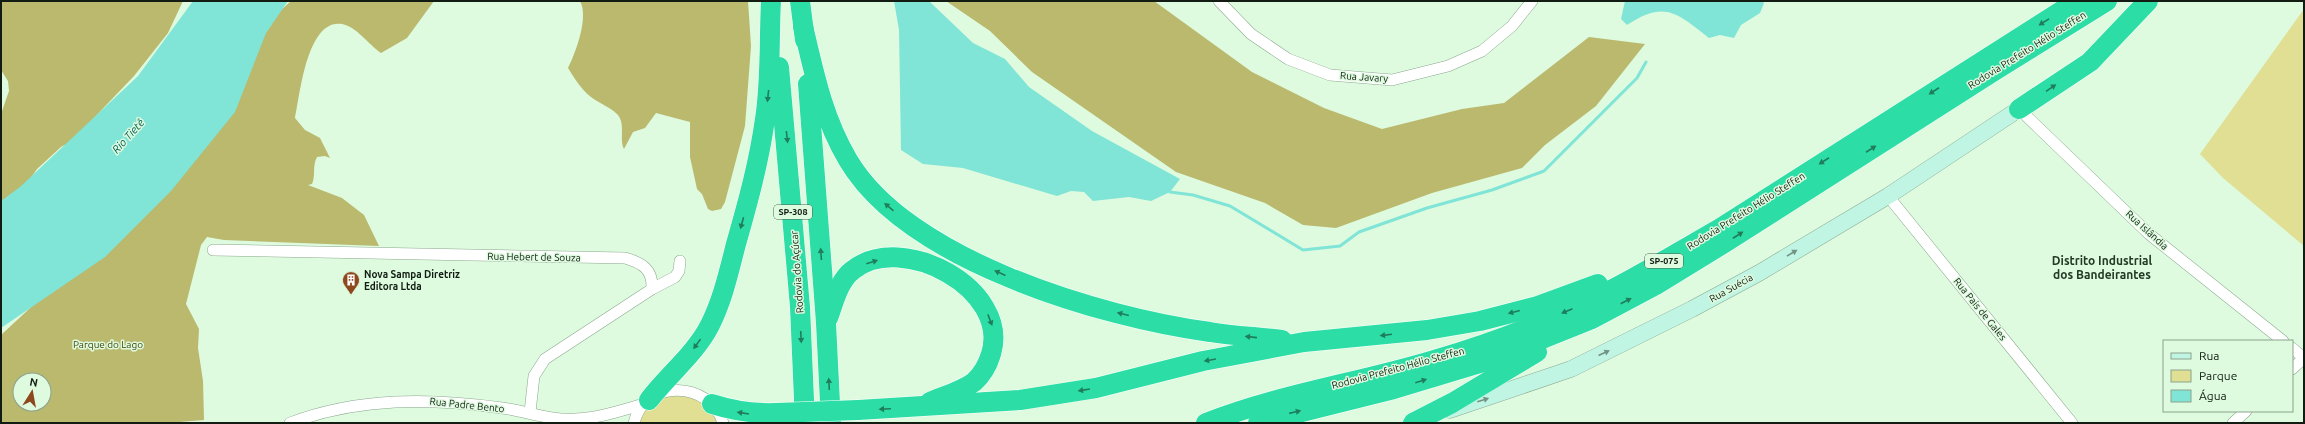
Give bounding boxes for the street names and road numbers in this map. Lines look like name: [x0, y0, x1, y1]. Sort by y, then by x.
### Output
street label: Rodovia Prefeito Hélio Steffen: [1966, 9, 2088, 91]
street label: Rua Javary: [1340, 70, 1389, 84]
street label: Rodovia Prefeito Hélio Steffen: [1685, 170, 1807, 252]
road number: SP-308: [774, 205, 812, 219]
street label: Rua Islândia: [2124, 208, 2170, 252]
street label: Rodovia do Açúcar: [789, 230, 805, 314]
street label: Rua Hebert de Souza: [487, 251, 581, 263]
road number: SP-075: [1645, 254, 1683, 268]
street label: Rua Suécia: [1707, 272, 1755, 304]
street label: Rua Pais de Gales: [1951, 275, 2009, 343]
street label: Rodovia Prefeito Hélio Steffen: [1331, 345, 1465, 391]
street label: Rua Padre Bento: [429, 396, 505, 414]

